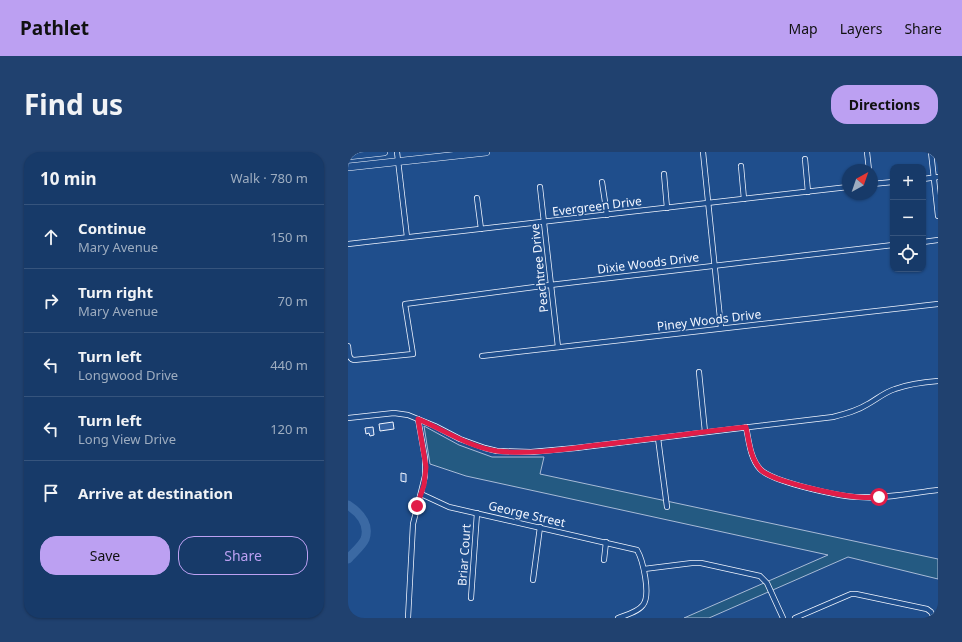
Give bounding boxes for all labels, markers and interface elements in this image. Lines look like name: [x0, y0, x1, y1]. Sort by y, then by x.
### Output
text: Pathlet: [20, 15, 89, 41]
text: Map: [789, 19, 818, 38]
text: Layers: [840, 19, 882, 38]
text: Share: [904, 19, 942, 38]
text: Find us: [24, 85, 123, 123]
button: Directions: [831, 85, 938, 124]
north arrow: [842, 164, 878, 200]
map controls: [890, 164, 926, 272]
button: +: [890, 164, 926, 200]
text: 10 min: [40, 167, 97, 190]
text: Walk · 780 m: [230, 169, 308, 187]
street label: Evergreen Drive: [551, 192, 643, 220]
button: −: [890, 200, 926, 236]
text: Continue: [78, 218, 146, 238]
street label: Peachtree Drive: [526, 222, 552, 313]
icon: ahead: [40, 226, 62, 248]
text: 150 m: [270, 228, 308, 246]
button: locate: [890, 236, 926, 272]
text: Mary Avenue: [78, 238, 158, 256]
street label: Dixie Woods Drive: [596, 248, 700, 278]
text: Turn right: [78, 282, 153, 302]
icon: right: [40, 290, 62, 312]
text: 70 m: [278, 292, 308, 310]
text: Mary Avenue: [78, 302, 158, 320]
street label: Piney Woods Drive: [656, 305, 762, 335]
text: Turn left: [78, 346, 142, 366]
icon: left: [40, 354, 62, 376]
text: 440 m: [270, 356, 308, 374]
text: Longwood Drive: [78, 366, 178, 384]
text: Turn left: [78, 410, 142, 430]
icon: left: [40, 418, 62, 440]
text: 120 m: [270, 420, 308, 438]
text: Long View Drive: [78, 430, 176, 448]
icon: arrive: [40, 482, 62, 504]
text: Arrive at destination: [78, 483, 233, 503]
route start: [870, 488, 888, 506]
route end: [408, 497, 426, 515]
street label: George Street: [487, 497, 568, 531]
street label: Briar Court: [453, 523, 475, 587]
button: Save: [40, 536, 170, 575]
button: Share: [178, 536, 308, 575]

